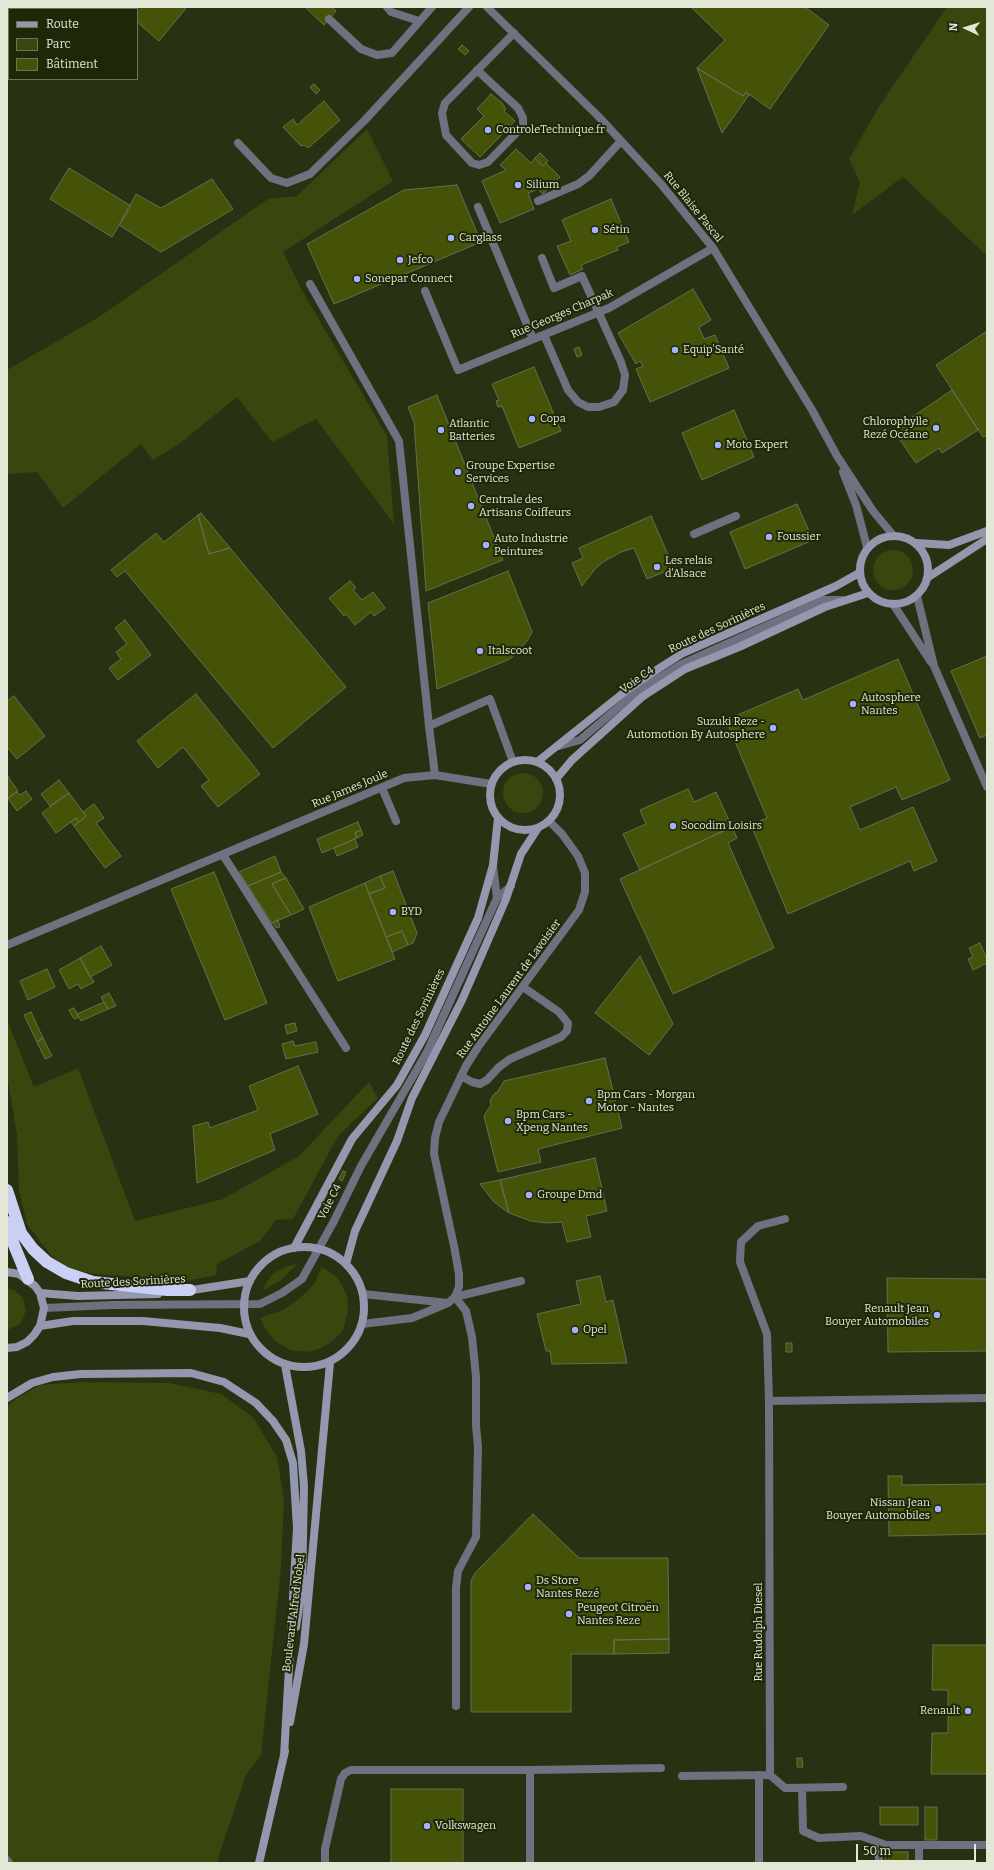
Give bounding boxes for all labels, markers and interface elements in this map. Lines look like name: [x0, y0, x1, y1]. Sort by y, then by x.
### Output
legend: [8, 8, 138, 80]
north arrow: [946, 8, 986, 48]
text: Route: [46, 17, 79, 31]
text: N: [947, 22, 960, 32]
text: Parc: [46, 37, 71, 51]
text: Bâtiment: [46, 57, 98, 71]
place label: ControleTechnique.fr: [496, 123, 605, 137]
marker: ControleTechnique.fr: [483, 125, 493, 135]
street label: Rue Blaise Pascal: [660, 169, 726, 245]
place label: Silium: [526, 178, 559, 192]
marker: Silium: [513, 180, 523, 190]
place label: Sétin: [603, 223, 630, 237]
marker: Sétin: [590, 225, 600, 235]
place label: Carglass: [459, 231, 502, 245]
marker: Carglass: [446, 233, 456, 243]
place label: Jefco: [408, 253, 433, 267]
marker: Jefco: [395, 255, 405, 265]
place label: Sonepar Connect: [365, 272, 453, 286]
marker: Sonepar Connect: [352, 274, 362, 284]
street label: Rue Georges Charpak: [509, 286, 615, 342]
place label: Equip'Santé: [683, 343, 744, 357]
marker: Equip'Santé: [670, 345, 680, 355]
place label: Copa: [540, 412, 566, 426]
marker: Copa: [527, 414, 537, 424]
place label: Chlorophylle Rezé Océane: [863, 415, 928, 441]
place label: Atlantic Batteries: [449, 417, 495, 443]
marker: Chlorophylle Rezé Océane: [931, 423, 941, 433]
marker: Atlantic Batteries: [436, 425, 446, 435]
place label: Moto Expert: [726, 438, 788, 452]
marker: Moto Expert: [713, 440, 723, 450]
place label: Groupe Expertise Services: [466, 459, 555, 485]
marker: Groupe Expertise Services: [453, 467, 463, 477]
place label: Centrale des Artisans Coiffeurs: [479, 493, 571, 519]
marker: Centrale des Artisans Coiffeurs: [466, 501, 476, 511]
place label: Foussier: [777, 530, 820, 544]
place label: Auto Industrie Peintures: [494, 532, 568, 558]
marker: Foussier: [764, 532, 774, 542]
marker: Auto Industrie Peintures: [481, 540, 491, 550]
place label: Les relais d'Alsace: [665, 554, 713, 580]
marker: Les relais d'Alsace: [652, 562, 662, 572]
street label: Route des Sorinières: [667, 600, 767, 656]
place label: Italscoot: [488, 644, 532, 658]
marker: Italscoot: [475, 646, 485, 656]
street label: Voie C4: [618, 664, 656, 696]
place label: Autosphere Nantes: [861, 691, 921, 717]
marker: Autosphere Nantes: [848, 699, 858, 709]
place label: Suzuki Reze - Automotion By Autosphere: [626, 715, 765, 741]
marker: Suzuki Reze - Automotion By Autosphere: [768, 723, 778, 733]
street label: Rue James Joule: [310, 767, 390, 811]
place label: Socodim Loisirs: [681, 819, 762, 833]
marker: Socodim Loisirs: [668, 821, 678, 831]
place label: BYD: [401, 905, 422, 919]
marker: BYD: [388, 907, 398, 917]
street label: Rue Antoine Laurent de Lavoisier: [454, 917, 564, 1061]
street label: Route des Sorinières: [390, 967, 448, 1067]
place label: Bpm Cars - Morgan Motor - Nantes: [597, 1088, 695, 1114]
marker: Bpm Cars - Morgan Motor - Nantes: [584, 1096, 594, 1106]
place label: Bpm Cars - Xpeng Nantes: [516, 1108, 588, 1134]
marker: Bpm Cars - Xpeng Nantes: [503, 1116, 513, 1126]
street label: Voie C4: [315, 1182, 345, 1222]
place label: Groupe Dmd: [537, 1188, 602, 1202]
marker: Groupe Dmd: [524, 1190, 534, 1200]
street label: Route des Sorinières: [80, 1273, 186, 1291]
place label: Renault Jean Bouyer Automobiles: [825, 1302, 929, 1328]
marker: Renault Jean Bouyer Automobiles: [932, 1310, 942, 1320]
place label: Opel: [583, 1323, 607, 1337]
marker: Opel: [570, 1325, 580, 1335]
place label: Nissan Jean Bouyer Automobiles: [826, 1496, 930, 1522]
marker: Nissan Jean Bouyer Automobiles: [933, 1504, 943, 1514]
street label: Boulevard Alfred Nobel: [280, 1553, 308, 1673]
place label: Ds Store Nantes Rezé: [536, 1574, 599, 1600]
marker: Ds Store Nantes Rezé: [523, 1582, 533, 1592]
street label: Rue Rudolph Diesel: [752, 1582, 766, 1682]
place label: Peugeot Citroën Nantes Reze: [577, 1601, 659, 1627]
marker: Peugeot Citroën Nantes Reze: [564, 1609, 574, 1619]
place label: Renault: [920, 1704, 960, 1718]
marker: Renault: [963, 1706, 973, 1716]
place label: Volkswagen: [435, 1819, 496, 1833]
marker: Volkswagen: [422, 1821, 432, 1831]
scale bar: [858, 1836, 978, 1862]
text: 50 m: [863, 1844, 891, 1858]

